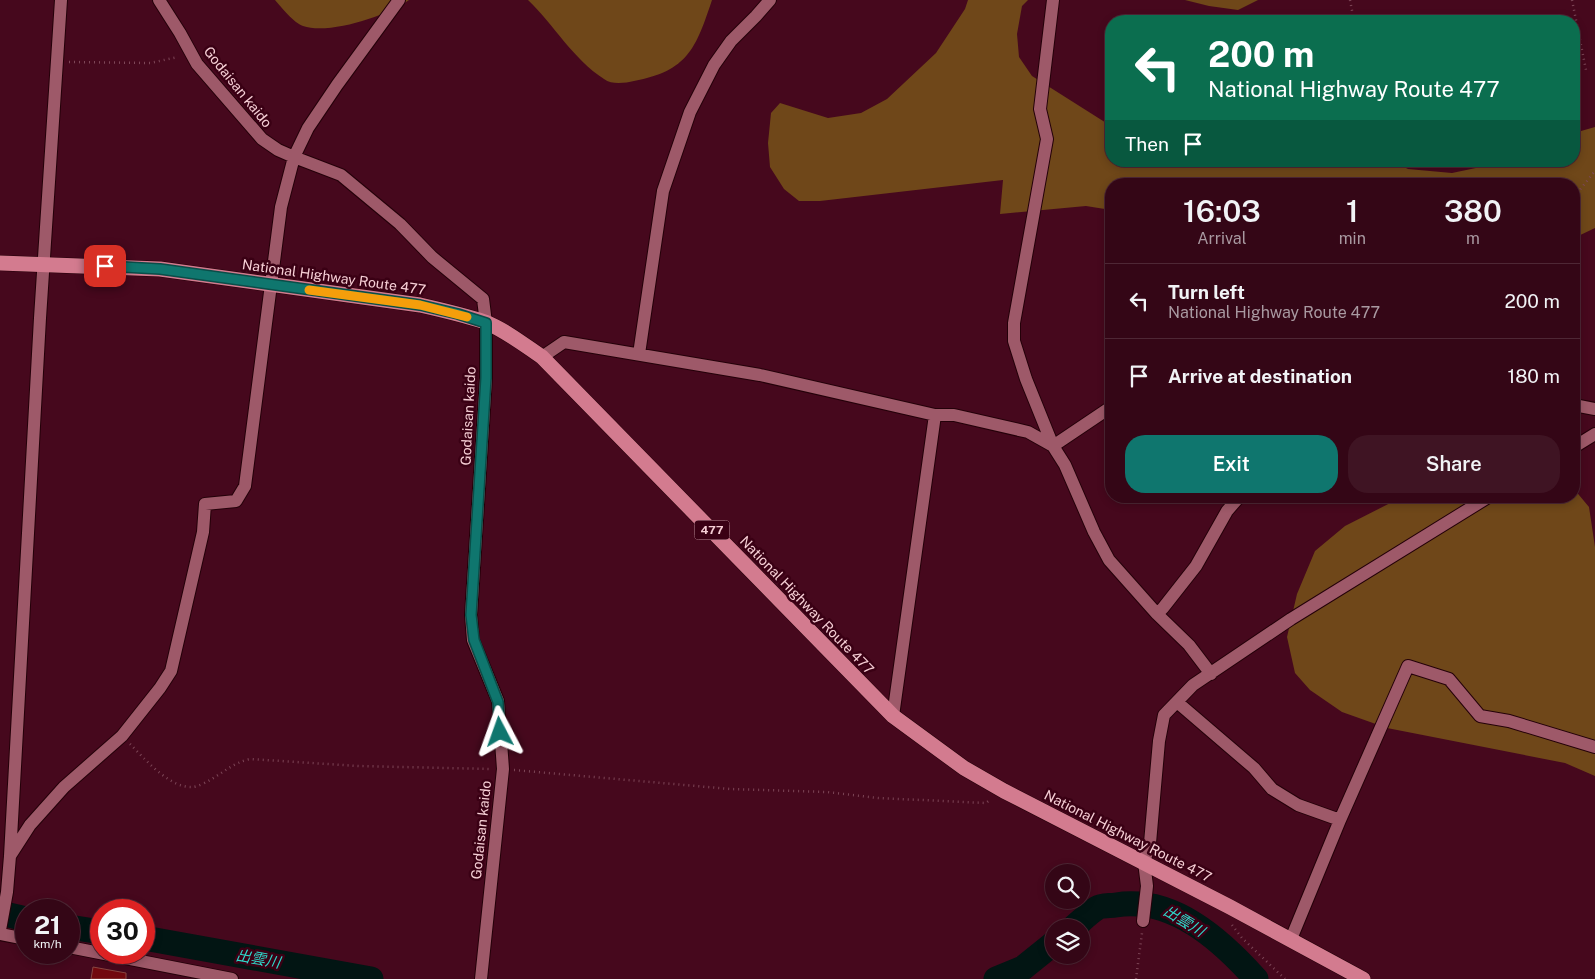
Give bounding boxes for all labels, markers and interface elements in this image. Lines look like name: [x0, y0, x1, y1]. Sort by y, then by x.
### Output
text: 200 m: [1208, 34, 1314, 75]
icon: left: [1125, 35, 1190, 100]
street label: Godaisan kaido: [201, 43, 275, 131]
text: National Highway Route 477: [1208, 76, 1500, 102]
icon: arrive: [1179, 130, 1207, 158]
text: Then: [1125, 133, 1169, 155]
text: 16:03: [1183, 193, 1261, 229]
text: 1: [1346, 193, 1359, 229]
text: 380: [1444, 193, 1502, 229]
text: Arrival: [1197, 229, 1247, 248]
text: min: [1339, 229, 1366, 248]
text: m: [1466, 229, 1480, 248]
pin: [84, 245, 126, 287]
icon: arrive: [91, 252, 119, 280]
street label: National Highway Route 477: [241, 256, 427, 298]
text: Turn left: [1168, 281, 1245, 303]
icon: left: [1125, 287, 1153, 315]
text: 200 m: [1504, 290, 1560, 312]
text: National Highway Route 477: [1168, 303, 1380, 322]
icon: arrive: [1125, 362, 1153, 390]
text: Arrive at destination: [1168, 365, 1352, 387]
text: 180 m: [1507, 365, 1560, 387]
street label: Godaisan kaido: [457, 366, 479, 466]
button: Exit: [1125, 435, 1338, 493]
button: Share: [1348, 435, 1560, 493]
road number: 477: [694, 520, 730, 540]
street label: National Highway Route 477: [737, 533, 877, 677]
position arrow: [473, 705, 525, 757]
street label: Godaisan kaido: [468, 780, 494, 880]
street label: National Highway Route 477: [1042, 787, 1214, 885]
map controls: [1045, 864, 1090, 964]
button: search: [1045, 864, 1090, 909]
speed limit sign: 30: [90, 899, 155, 964]
water label: 出雲川: [1161, 902, 1210, 940]
text: 21: [34, 910, 61, 940]
button: layers: [1045, 919, 1090, 964]
text: km/h: [33, 937, 62, 951]
water label: 出雲川: [234, 946, 284, 971]

